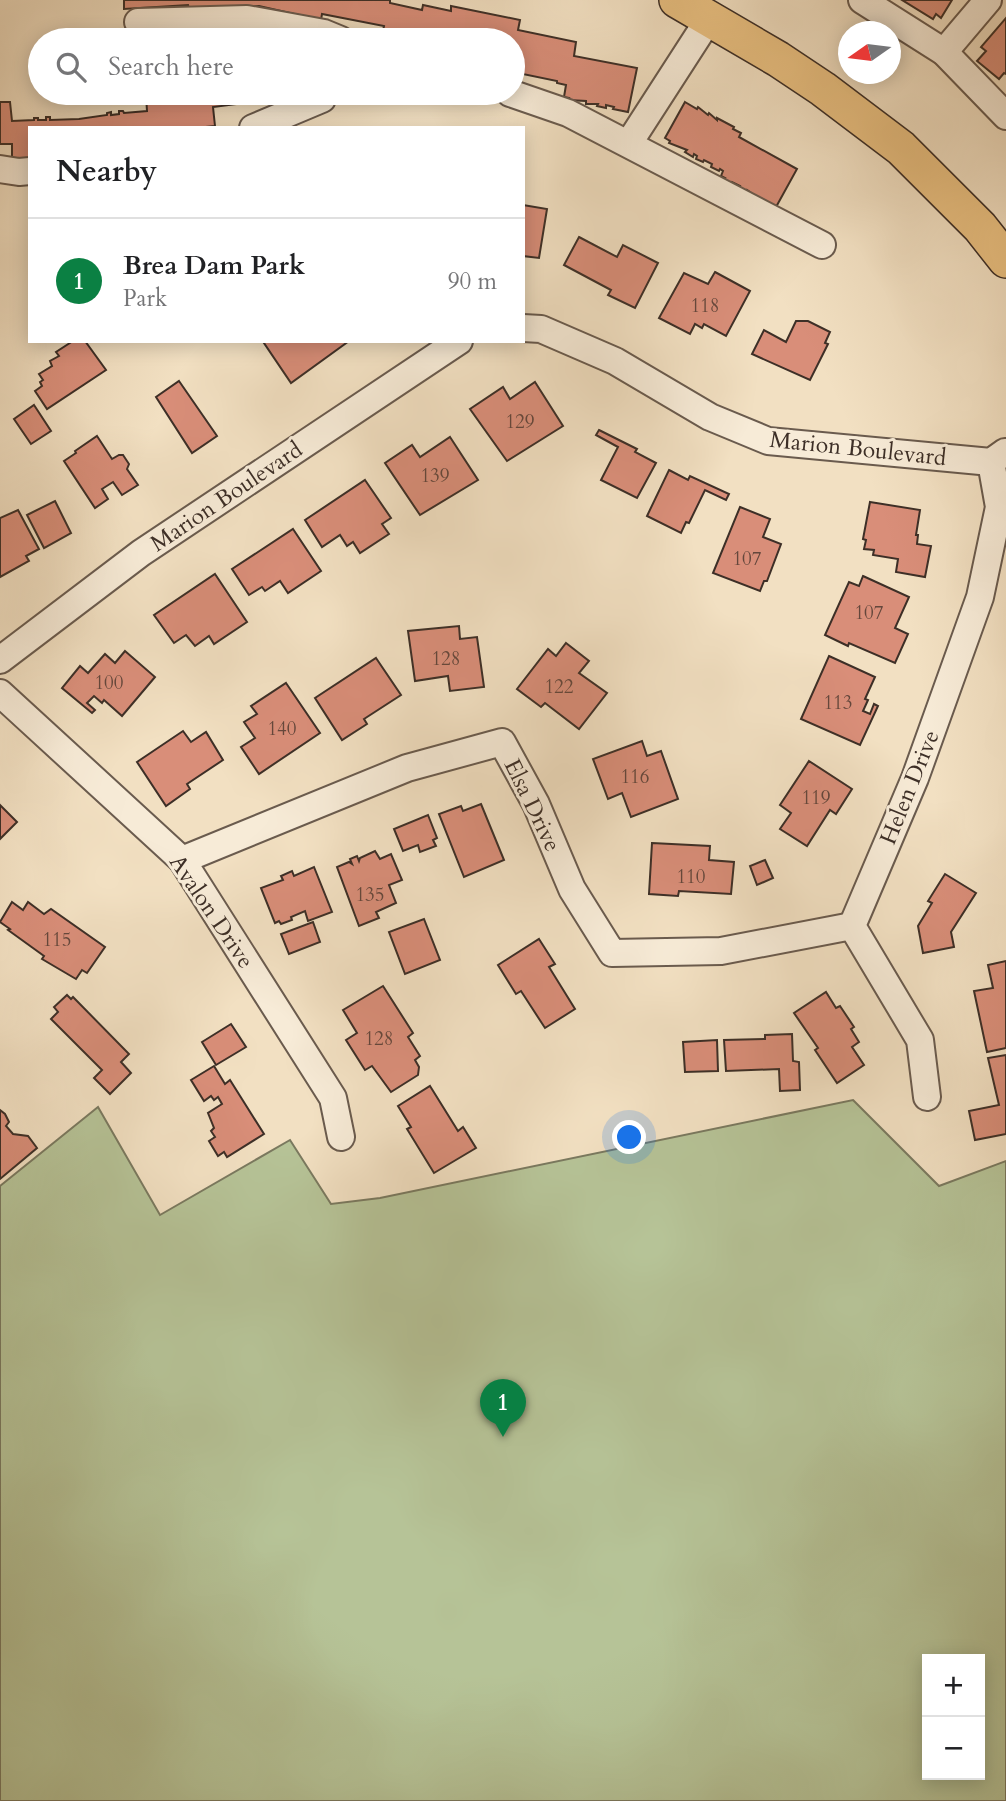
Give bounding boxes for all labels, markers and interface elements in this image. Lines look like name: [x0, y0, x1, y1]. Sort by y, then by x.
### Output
north arrow: [838, 21, 901, 84]
search box: [28, 28, 525, 105]
icon: search: [52, 48, 90, 86]
text: Search here: [108, 49, 234, 84]
text: Nearby: [56, 151, 157, 192]
text: Brea Dam Park: [123, 248, 305, 283]
text: 1: [73, 266, 85, 297]
text: 90 m: [448, 266, 497, 297]
text: Park: [123, 283, 167, 314]
house number: 118: [690, 293, 720, 319]
house number: 129: [505, 409, 535, 435]
street label: Marion Boulevard: [768, 424, 948, 473]
street label: Marion Boulevard: [144, 434, 309, 559]
house number: 139: [420, 463, 450, 489]
house number: 107: [732, 546, 762, 572]
house number: 107: [854, 600, 884, 626]
house number: 128: [431, 646, 461, 672]
house number: 100: [94, 670, 124, 696]
house number: 122: [544, 674, 574, 700]
house number: 113: [823, 690, 853, 716]
house number: 140: [267, 716, 297, 742]
street label: Helen Drive: [872, 725, 946, 849]
street label: Elsa Drive: [497, 754, 568, 857]
house number: 116: [620, 764, 650, 790]
house number: 119: [801, 785, 831, 811]
street label: Avalon Drive: [162, 848, 261, 974]
house number: 110: [676, 864, 706, 890]
house number: 135: [355, 882, 385, 908]
house number: 115: [42, 927, 72, 953]
house number: 128: [364, 1026, 394, 1052]
your location: [612, 1120, 646, 1154]
pin: 1: [480, 1379, 526, 1437]
map controls: [922, 1654, 985, 1780]
button: +: [922, 1654, 985, 1717]
button: −: [922, 1717, 985, 1780]

